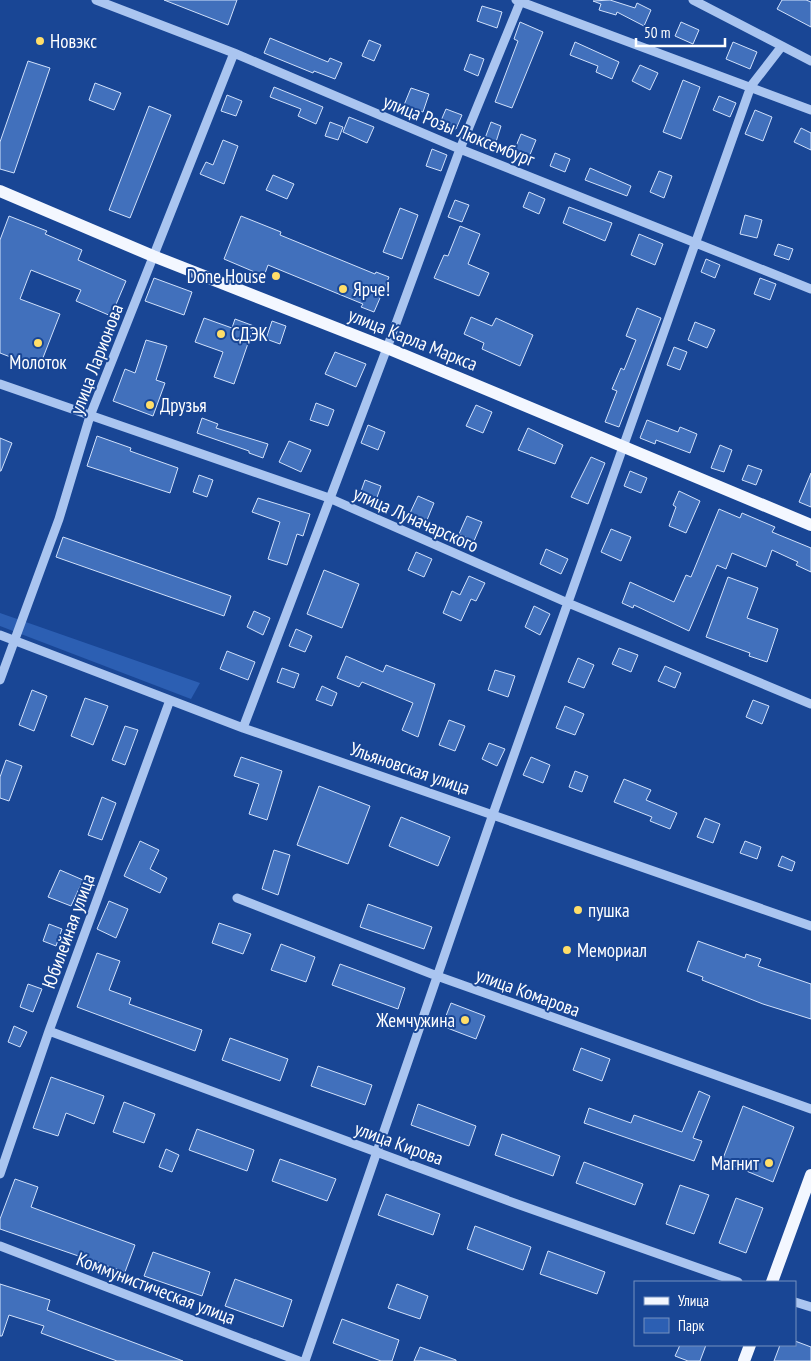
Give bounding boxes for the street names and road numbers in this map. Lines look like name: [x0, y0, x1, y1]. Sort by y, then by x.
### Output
street label: улица Розы Люксембург: [380, 89, 539, 171]
street label: улица Ларионова: [64, 300, 128, 418]
street label: улица Карла Маркса: [345, 302, 481, 376]
street label: улица Луначарского: [350, 481, 482, 557]
street label: Ульяновская улица: [347, 736, 473, 800]
street label: Юбилейная улица: [36, 870, 100, 992]
street label: улица Комарова: [473, 962, 583, 1022]
street label: улица Кирова: [351, 1116, 447, 1170]
street label: Коммунистическая улица: [73, 1247, 239, 1329]

